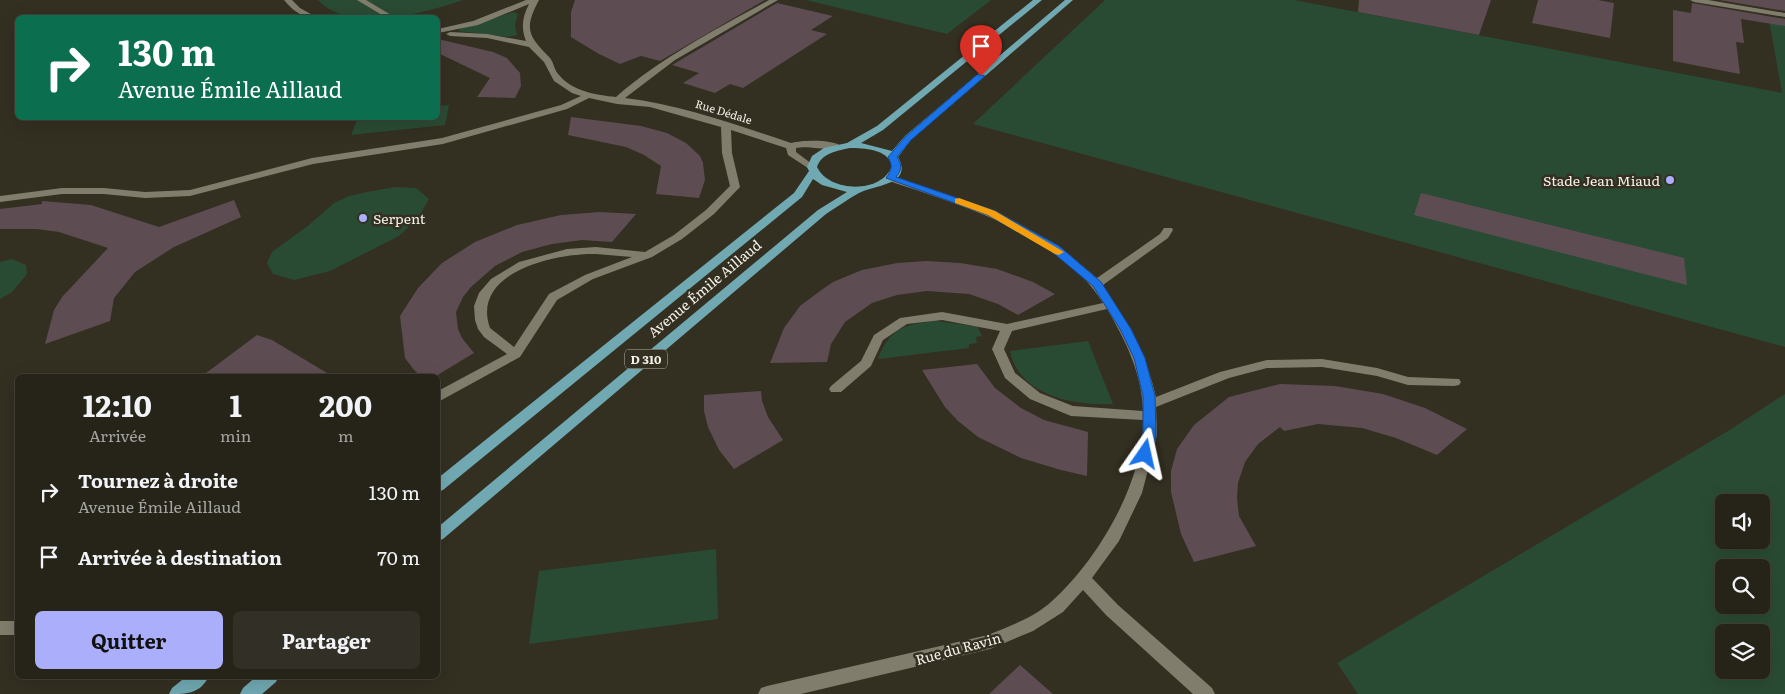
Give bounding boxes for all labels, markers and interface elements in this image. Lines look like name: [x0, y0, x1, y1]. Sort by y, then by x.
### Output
text: 130 m: [118, 25, 215, 77]
pin: [960, 25, 1002, 76]
icon: arrive: [967, 32, 995, 60]
icon: right: [35, 35, 100, 100]
text: Avenue Émile Aillaud: [118, 72, 342, 105]
street label: Rue Dédale: [694, 95, 755, 127]
place label: Stade Jean Miaud: [1543, 170, 1660, 190]
marker: Stade Jean Miaud: [1664, 174, 1676, 186]
place label: Serpent: [373, 208, 426, 228]
marker: Serpent: [357, 212, 369, 224]
street label: Avenue Émile Aillaud: [643, 234, 765, 342]
road number: D 310: [625, 349, 667, 368]
text: 12:10: [83, 382, 152, 426]
text: 1: [229, 382, 242, 426]
text: 200: [319, 382, 372, 426]
text: Arrivée: [89, 423, 146, 447]
text: min: [220, 423, 251, 447]
text: m: [338, 423, 353, 447]
position arrow: [1118, 427, 1170, 479]
text: Tournez à droite: [78, 466, 238, 494]
icon: right: [35, 478, 63, 506]
text: 130 m: [369, 478, 420, 506]
text: Avenue Émile Aillaud: [78, 494, 241, 518]
map controls: [1715, 494, 1770, 679]
button: sound: [1715, 494, 1770, 549]
icon: arrive: [35, 543, 63, 571]
text: Arrivée à destination: [78, 543, 282, 571]
text: 70 m: [377, 543, 420, 571]
button: search: [1715, 559, 1770, 614]
button: Quitter: [35, 611, 223, 669]
button: Partager: [233, 611, 420, 669]
button: layers: [1715, 624, 1770, 679]
street label: Rue du Ravin: [913, 627, 1003, 669]

